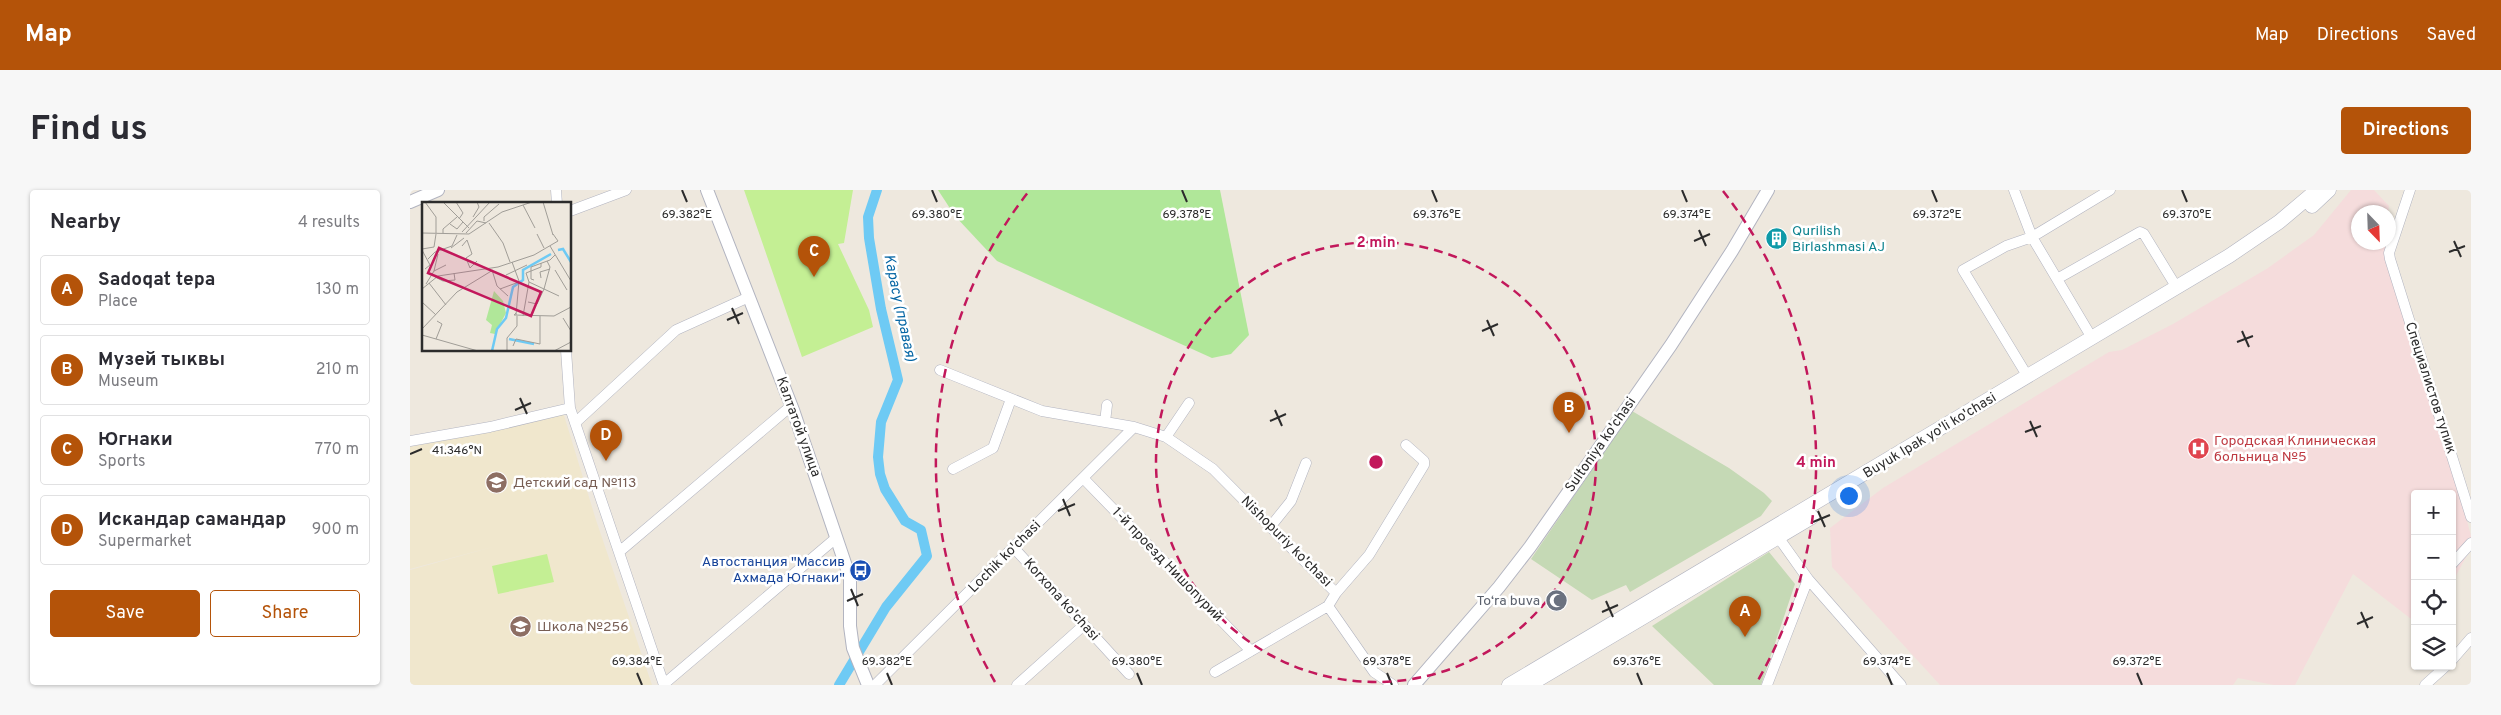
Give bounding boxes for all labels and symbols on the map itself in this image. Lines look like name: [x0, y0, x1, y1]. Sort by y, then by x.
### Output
inset map: [422, 202, 571, 351]
north arrow: [2351, 205, 2396, 250]
text: 69.382°E: [662, 207, 712, 223]
text: 69.380°E: [912, 207, 962, 223]
text: 69.378°E: [1162, 207, 1212, 223]
text: 69.376°E: [1413, 207, 1461, 223]
text: 69.374°E: [1663, 207, 1711, 223]
text: 69.372°E: [1912, 207, 1962, 223]
text: 69.370°E: [2162, 207, 2212, 223]
place label: Qurilish Birlashmasi AJ: [1792, 223, 1885, 256]
building icon: Qurilish Birlashmasi AJ: [1764, 227, 1788, 251]
text: 2 min: [1356, 234, 1396, 253]
pin: C: [798, 236, 830, 277]
water label: Карасу (правая): [878, 253, 920, 363]
street label: Специалистов тупик: [2401, 320, 2459, 456]
street label: Калтатой улица: [772, 375, 824, 479]
street label: Buyuk Ipak yo'li ko'chasi: [1860, 389, 2000, 483]
pin: B: [1553, 392, 1585, 433]
street label: Sultoniya ko'chasi: [1562, 394, 1640, 496]
pin: D: [590, 420, 622, 461]
place label: Городская Клиническая больница №5: [2214, 433, 2376, 466]
hospital icon: Городская Клиническая больница №5: [2186, 437, 2210, 461]
text: 41.346°N: [432, 443, 482, 459]
centre of rings: [1367, 453, 1385, 471]
text: 4 min: [1796, 454, 1836, 473]
school or university icon: Детский сад №113: [485, 471, 509, 495]
place label: Детский сад №113: [513, 475, 636, 492]
your location: [1836, 483, 1862, 509]
street label: Nishopuriy ko'chasi: [1237, 493, 1335, 591]
street label: 1-й проезд Нишопурий: [1108, 504, 1226, 626]
street label: Lochik ko'chasi: [965, 517, 1045, 597]
place label: Автостанция "Массив Ахмада Югнаки": [702, 554, 845, 587]
street label: Korxona ko'chasi: [1019, 555, 1103, 645]
bus stop icon: Автостанция "Массив Ахмада Югнаки": [849, 558, 873, 582]
mosque icon: To‘ra buva: [1544, 589, 1568, 613]
place label: To‘ra buva: [1476, 593, 1540, 610]
pin: A: [1729, 596, 1761, 637]
school or university icon: Школа №256: [509, 615, 533, 639]
place label: Школа №256: [537, 619, 629, 636]
text: 69.384°E: [612, 654, 662, 670]
text: 69.382°E: [862, 654, 912, 670]
text: 69.380°E: [1112, 654, 1162, 670]
text: 69.378°E: [1362, 654, 1412, 670]
text: 69.376°E: [1613, 654, 1661, 670]
text: 69.374°E: [1863, 654, 1911, 670]
text: 69.372°E: [2112, 654, 2162, 670]

